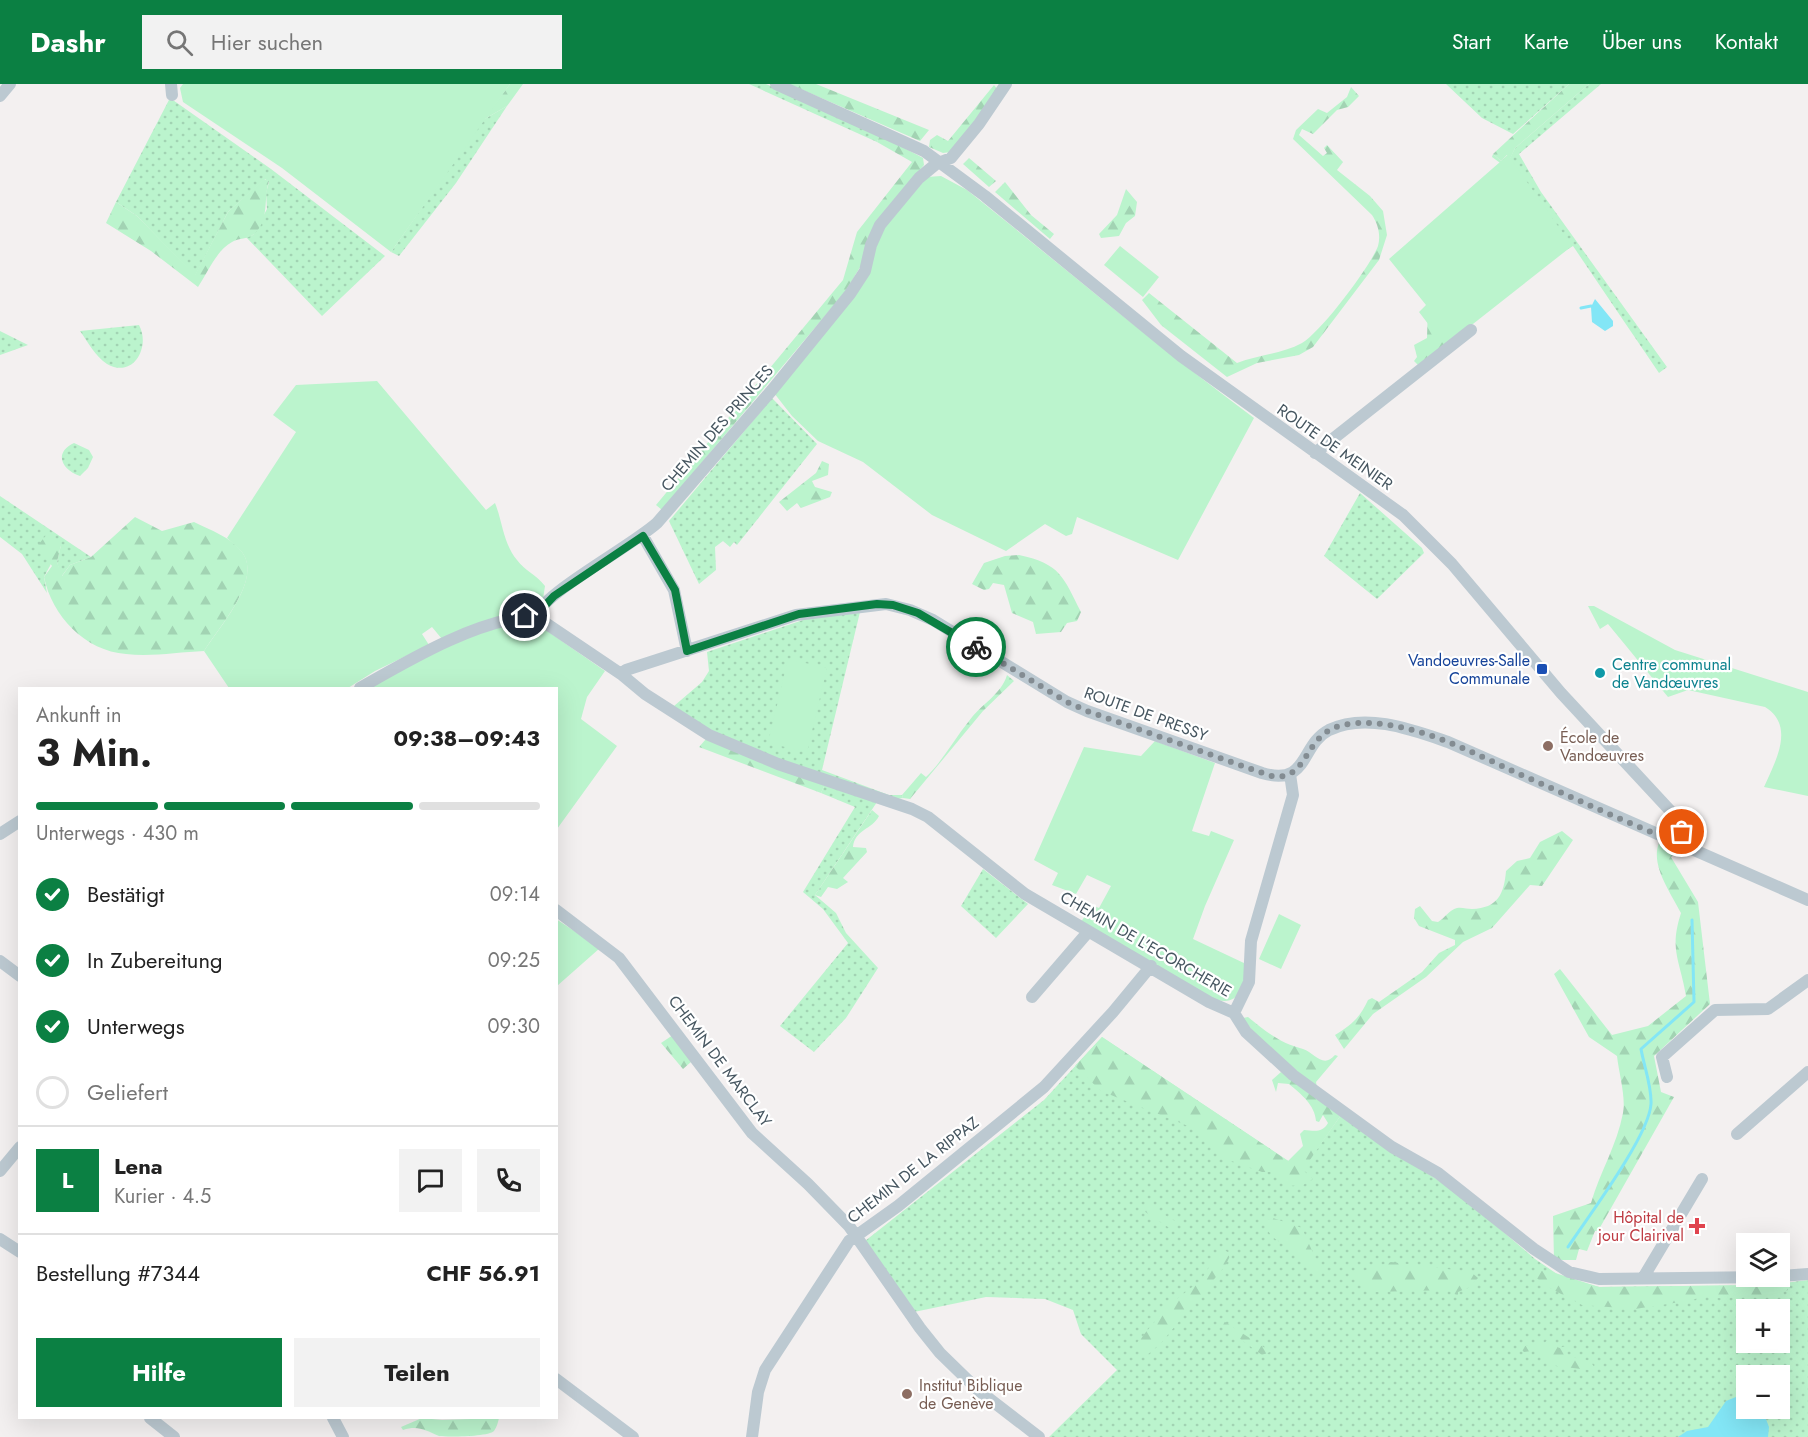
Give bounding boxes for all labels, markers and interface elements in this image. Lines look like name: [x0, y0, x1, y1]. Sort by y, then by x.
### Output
search box: [142, 15, 562, 69]
text: Dashr: [30, 22, 106, 63]
icon: search: [163, 26, 196, 59]
text: Hier suchen: [211, 26, 323, 58]
text: Start: [1452, 27, 1491, 57]
text: Karte: [1524, 27, 1569, 57]
text: Über uns: [1602, 27, 1682, 57]
text: Kontakt: [1715, 27, 1778, 57]
street label: CHEMIN DES PRINCES: [655, 359, 779, 496]
street label: ROUTE DE MEINIER: [1272, 398, 1398, 496]
pin: [499, 590, 550, 641]
icon: home: [508, 599, 541, 632]
courier: [946, 617, 1006, 677]
icon: bike: [960, 631, 993, 664]
place label: Vandoeuvres-Salle Communale: [1408, 649, 1530, 690]
place label: Centre communal de Vandœuvres: [1612, 653, 1731, 694]
marker: Vandoeuvres-Salle Communale: [1535, 662, 1549, 676]
marker: Centre communal de Vandœuvres: [1593, 666, 1607, 680]
street label: ROUTE DE PRESSY: [1081, 681, 1211, 747]
text: Ankunft in: [36, 701, 122, 730]
text: 09:38–09:43: [394, 722, 540, 754]
text: 3 Min.: [36, 724, 152, 781]
place label: École de Vandœuvres: [1560, 726, 1644, 767]
marker: École de Vandœuvres: [1541, 739, 1555, 753]
pin: [1656, 806, 1707, 857]
icon: bag: [1665, 815, 1698, 848]
text: Unterwegs · 430 m: [36, 819, 199, 848]
icon: check: [36, 878, 69, 911]
text: Bestätigt: [87, 878, 164, 910]
text: 09:14: [490, 880, 540, 909]
street label: CHEMIN DE L'ECORCHERIE: [1056, 885, 1236, 1003]
icon: check: [36, 944, 69, 977]
text: In Zubereitung: [87, 944, 222, 976]
text: 09:25: [488, 946, 540, 975]
street label: CHEMIN DE MARCLAY: [663, 990, 777, 1132]
icon: check: [36, 1010, 69, 1043]
text: Unterwegs: [87, 1010, 185, 1042]
text: 09:30: [488, 1012, 540, 1041]
text: Geliefert: [87, 1076, 168, 1108]
street label: CHEMIN DE LA RIPPAZ: [842, 1111, 984, 1229]
button: chat: [399, 1149, 462, 1212]
button: phone: [477, 1149, 540, 1212]
text: Lena: [114, 1150, 163, 1182]
text: L: [62, 1164, 73, 1196]
text: Kurier · 4.5: [114, 1182, 211, 1211]
place label: Hôpital de jour Clairival: [1597, 1206, 1684, 1247]
marker: Hôpital de jour Clairival: [1688, 1217, 1706, 1235]
map controls: [1736, 1233, 1790, 1419]
button: layers: [1736, 1233, 1790, 1287]
text: Bestellung #7344: [36, 1257, 200, 1289]
text: CHF 56.91: [427, 1257, 540, 1289]
button: +: [1736, 1299, 1790, 1353]
button: Hilfe: [36, 1338, 282, 1407]
button: Teilen: [294, 1338, 540, 1407]
button: −: [1736, 1365, 1790, 1419]
place label: Institut Biblique de Genève: [919, 1374, 1022, 1415]
marker: Institut Biblique de Genève: [900, 1387, 914, 1401]

